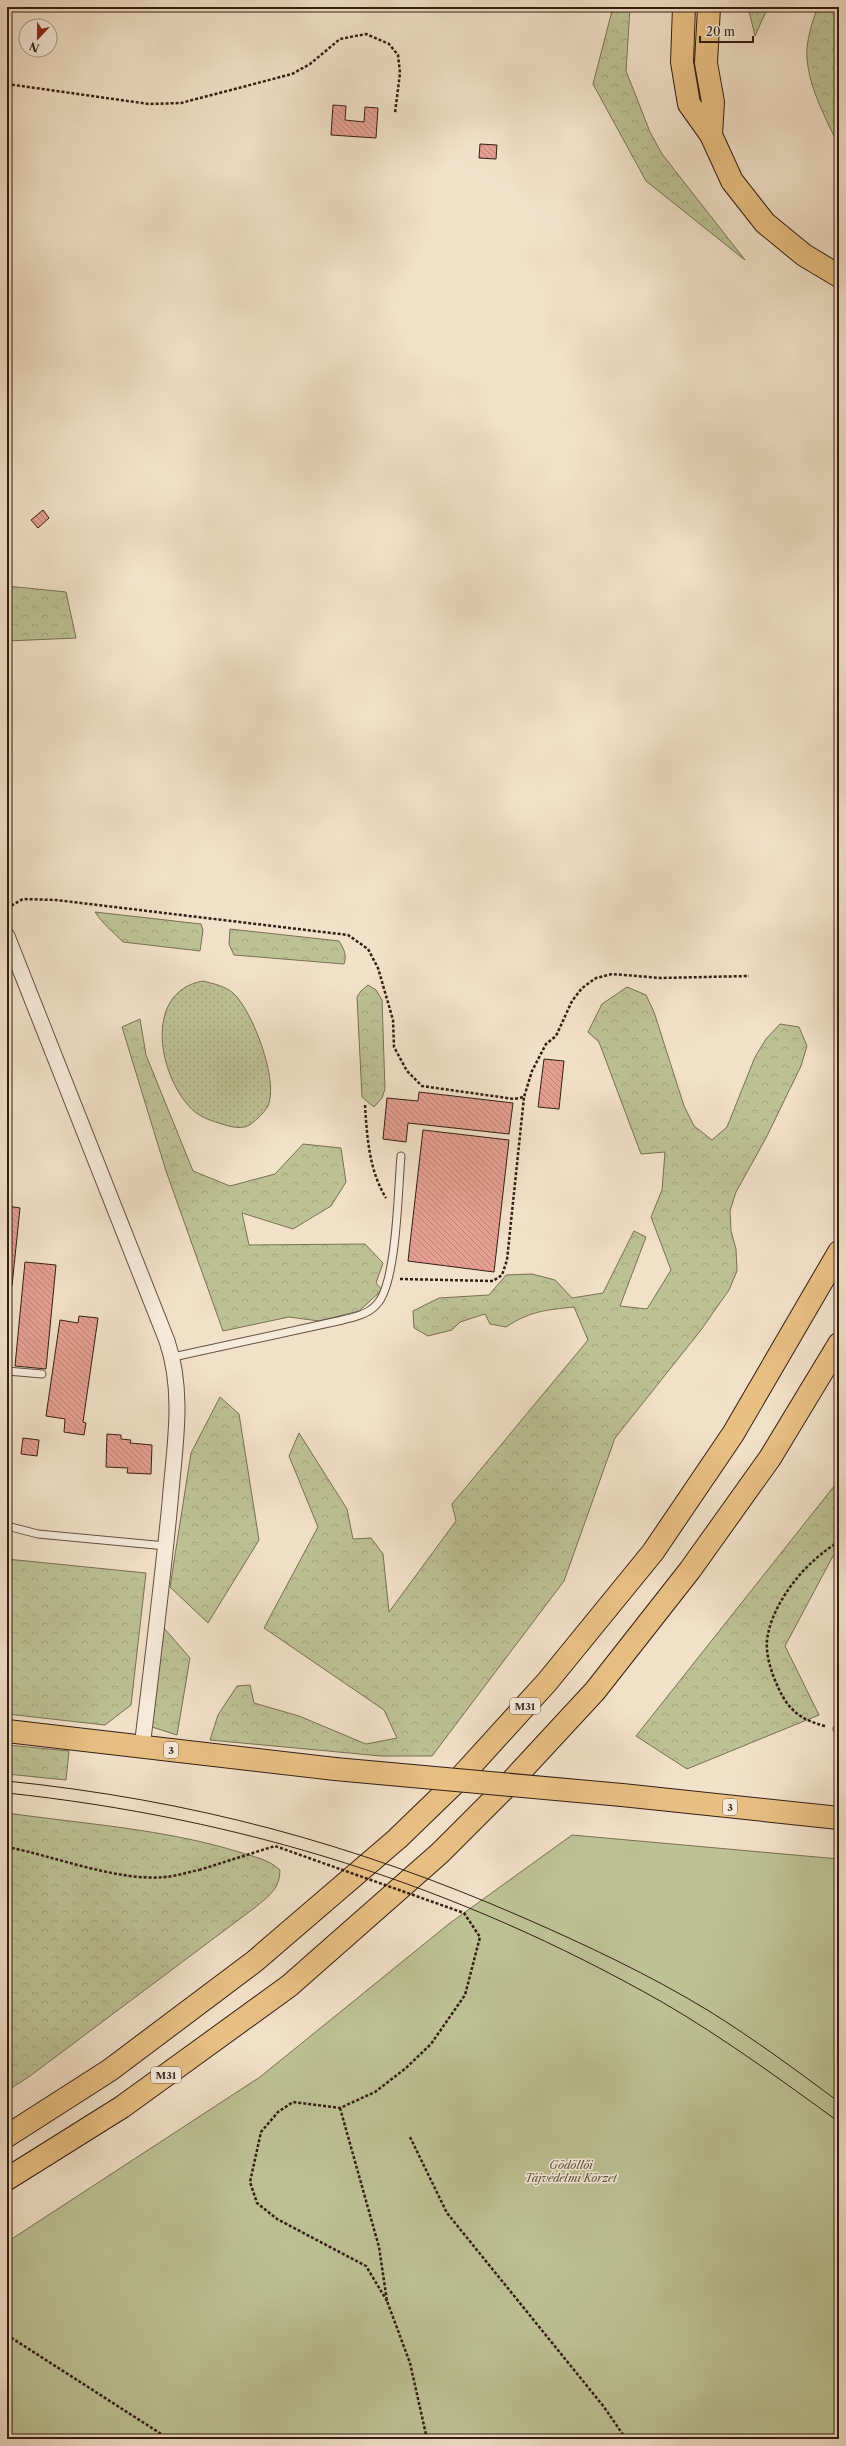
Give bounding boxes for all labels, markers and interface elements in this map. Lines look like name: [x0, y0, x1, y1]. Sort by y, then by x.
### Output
north arrow: [18, 18, 58, 58]
scale bar: [700, 18, 753, 44]
text: 20 m: [706, 24, 735, 39]
text: N: [27, 39, 41, 56]
road number: M31: [510, 1698, 540, 1714]
road number: 3: [164, 1742, 178, 1758]
road number: 3: [723, 1799, 737, 1815]
road number: M31: [151, 2067, 181, 2083]
park label: Gödöllői Tájvédelmi Körzet: [525, 2158, 618, 2185]

